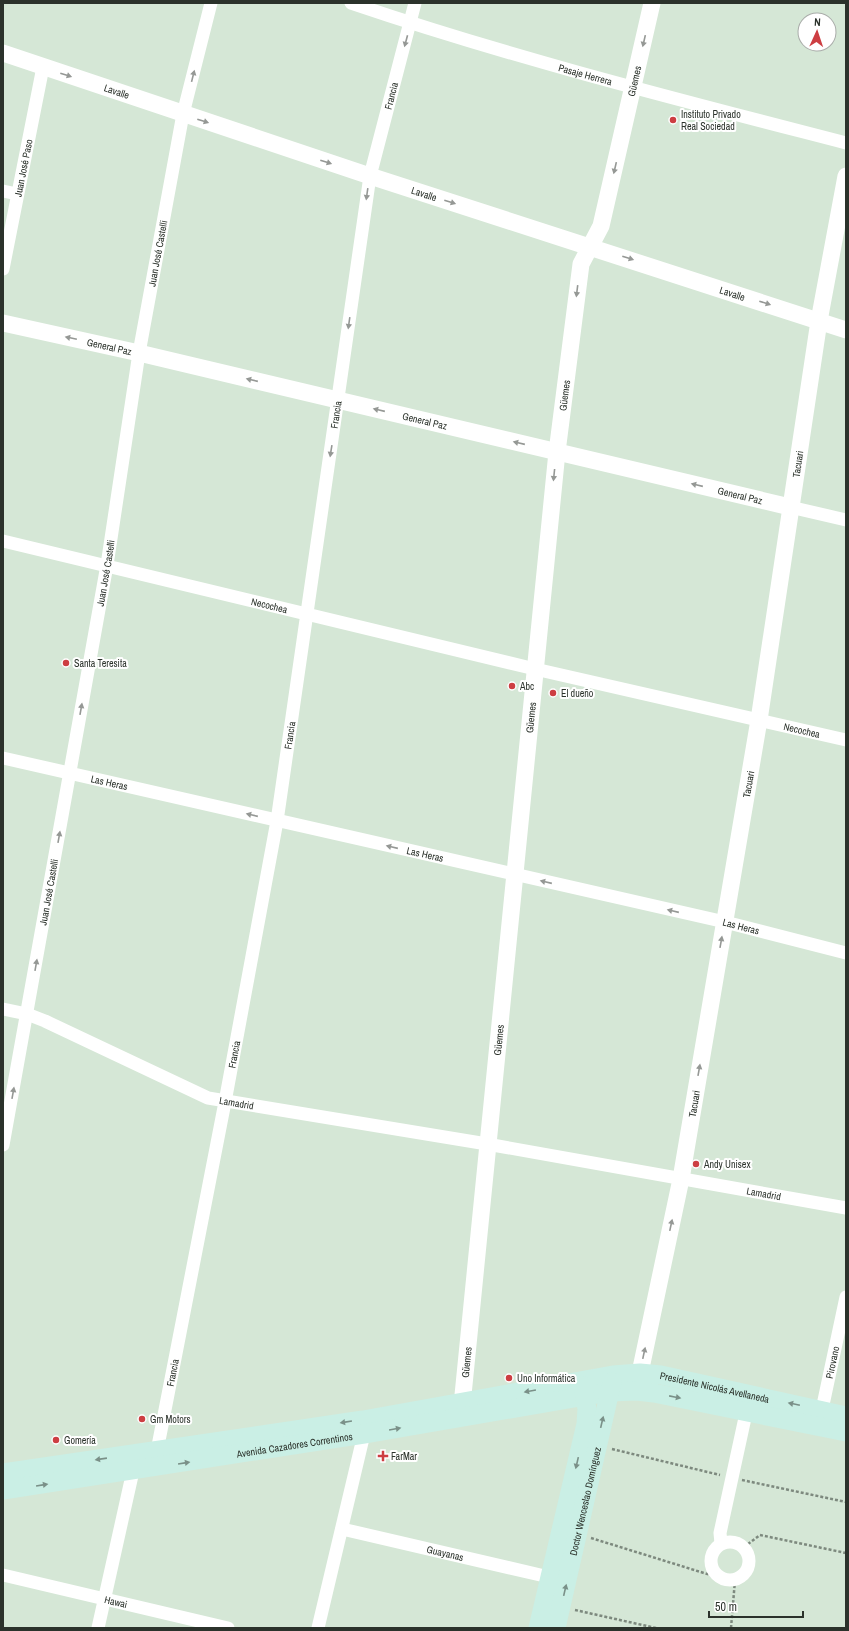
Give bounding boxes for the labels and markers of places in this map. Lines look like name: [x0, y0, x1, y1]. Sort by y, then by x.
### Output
place label: Instituto Privado Real Sociedad: [681, 108, 741, 133]
marker: Instituto Privado Real Sociedad: [668, 115, 678, 125]
place label: Santa Teresita: [74, 657, 127, 670]
marker: Santa Teresita: [61, 658, 71, 668]
place label: Abc: [519, 680, 534, 693]
marker: Abc: [507, 681, 517, 691]
place label: El dueño: [561, 687, 594, 700]
marker: El dueño: [548, 688, 558, 698]
place label: Andy Unisex: [703, 1158, 751, 1171]
marker: Andy Unisex: [691, 1159, 701, 1169]
place label: Uno Informática: [517, 1372, 576, 1385]
marker: Uno Informática: [504, 1373, 514, 1383]
place label: Gm Motors: [150, 1413, 191, 1426]
marker: Gm Motors: [137, 1414, 147, 1424]
place label: Gomería: [64, 1434, 96, 1447]
marker: Gomería: [51, 1435, 61, 1445]
place label: FarMar: [391, 1450, 417, 1463]
marker: FarMar: [378, 1451, 388, 1461]

